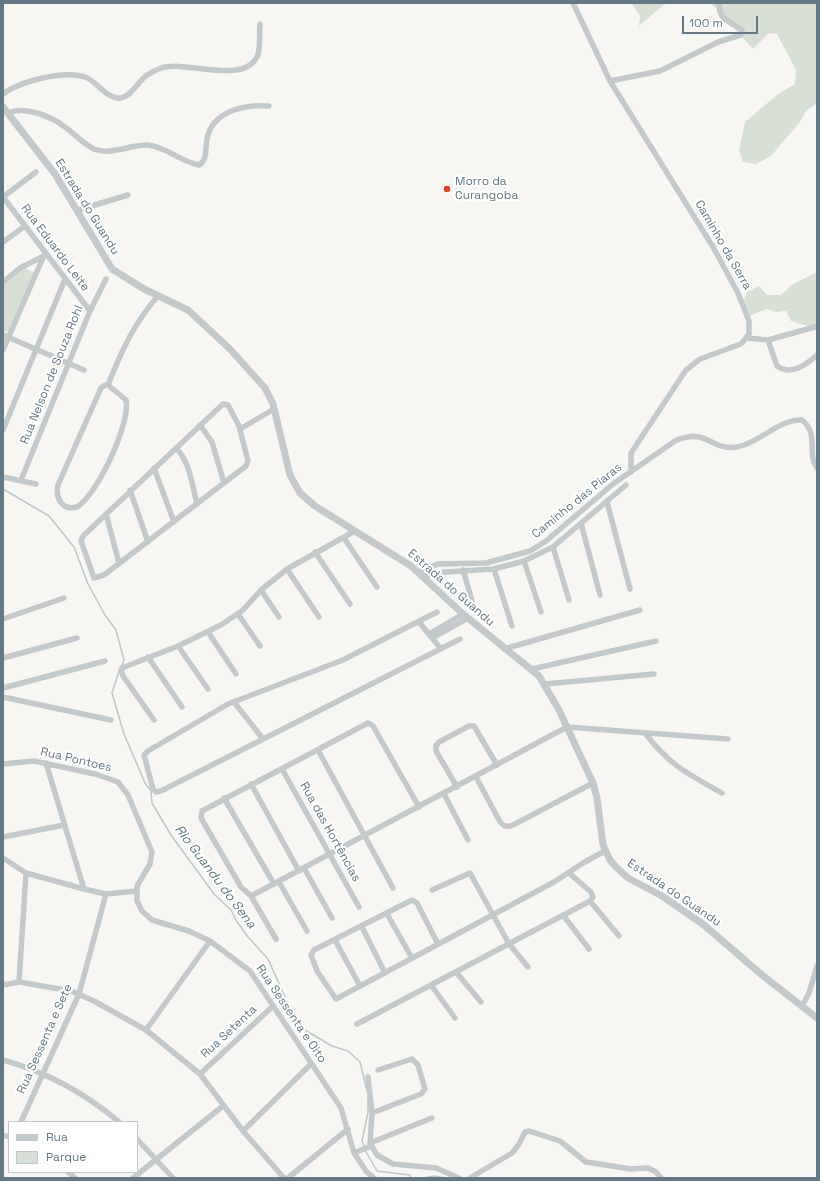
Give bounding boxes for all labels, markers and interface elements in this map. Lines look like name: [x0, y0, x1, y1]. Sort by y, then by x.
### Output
scale bar: [684, 8, 760, 34]
text: 100 m: [689, 15, 723, 31]
street label: Estrada do Guandu: [52, 157, 122, 257]
place label: Morro da Curangoba: [455, 175, 518, 203]
marker: Morro da Curangoba: [442, 184, 452, 194]
street label: Caminho da Serra: [692, 198, 754, 292]
street label: Rua Eduardo Leite: [18, 202, 92, 294]
street label: Rua Nelson de Souza Rohl: [17, 303, 87, 447]
street label: Caminho das Piaras: [529, 460, 625, 542]
street label: Estrada do Guandu: [405, 546, 497, 630]
street label: Rua Pontoes: [39, 745, 113, 775]
street label: Rua das Hortências: [297, 780, 363, 884]
water label: Rio Guandu do Sena: [171, 822, 259, 932]
street label: Estrada do Guandu: [624, 856, 724, 930]
street label: Rua Sessenta e Oito: [253, 962, 329, 1066]
street label: Rua Sessenta e Sete: [14, 982, 76, 1096]
street label: Rua Setenta: [198, 1002, 260, 1062]
legend: [8, 1121, 138, 1173]
text: Rua: [46, 1129, 68, 1145]
text: Parque: [46, 1149, 86, 1165]

